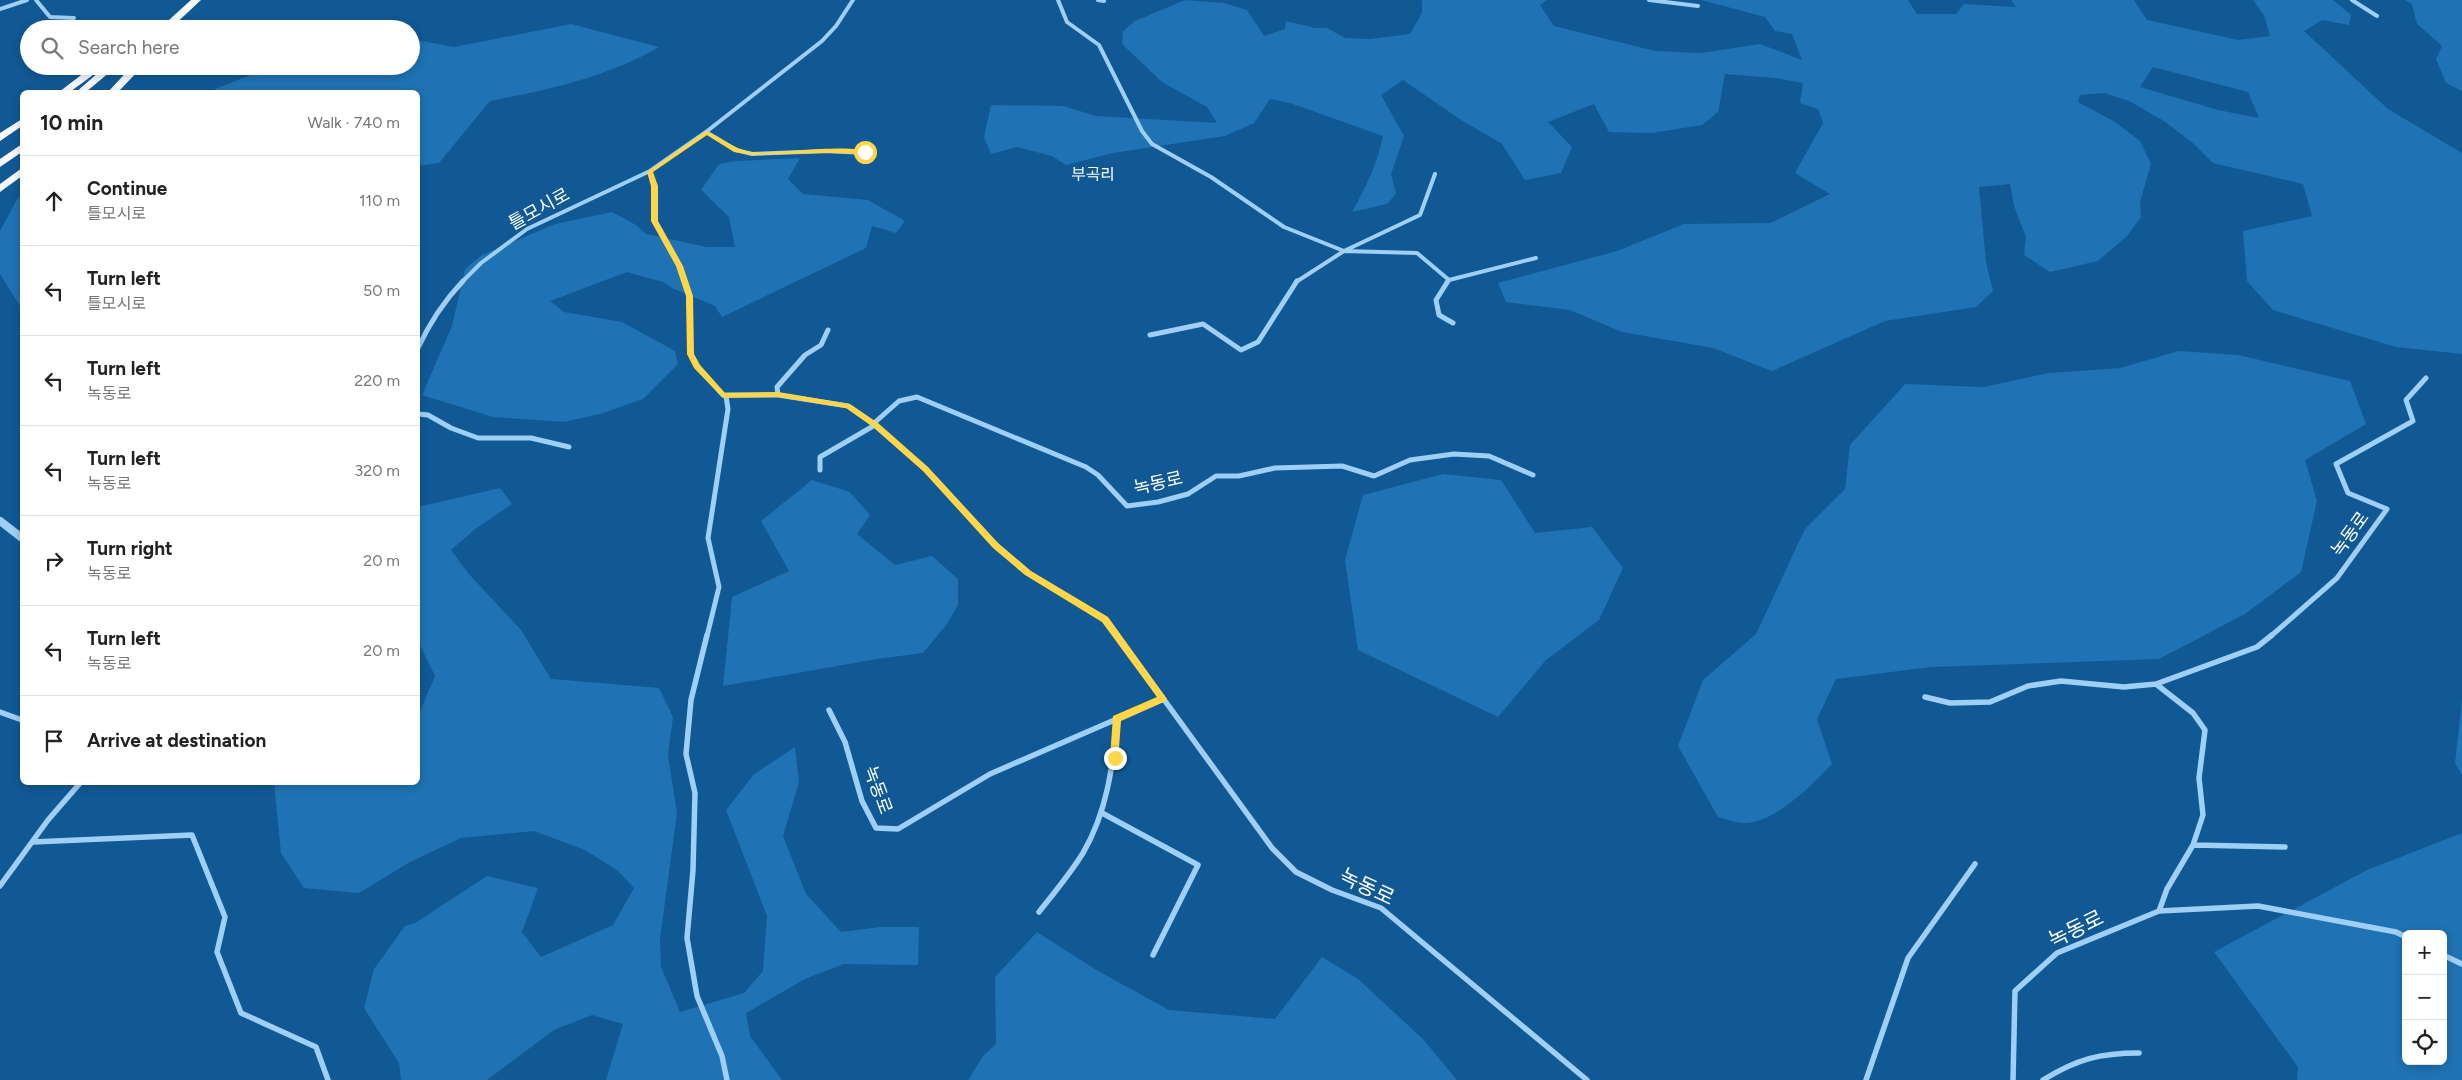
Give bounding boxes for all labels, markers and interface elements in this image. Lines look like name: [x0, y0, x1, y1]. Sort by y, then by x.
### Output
search box: [20, 20, 420, 75]
icon: search: [38, 34, 66, 62]
text: Search here: [78, 36, 180, 59]
text: 10 min: [40, 110, 103, 135]
text: Walk · 740 m: [308, 113, 400, 132]
route start: [854, 141, 877, 164]
district label: 부곡리: [1071, 165, 1115, 184]
text: Continue: [87, 177, 167, 200]
street label: 틀모시로: [505, 183, 573, 235]
icon: ahead: [40, 187, 68, 215]
text: 110 m: [359, 191, 400, 210]
text: 틀모시로: [87, 204, 146, 223]
text: Turn left: [87, 267, 161, 290]
icon: left: [40, 277, 68, 305]
text: 50 m: [363, 281, 400, 300]
text: 틀모시로: [87, 294, 146, 313]
text: Turn left: [87, 357, 161, 380]
icon: left: [40, 367, 68, 395]
text: 220 m: [354, 371, 400, 390]
text: 녹동로: [87, 384, 131, 403]
text: Turn left: [87, 447, 161, 470]
icon: left: [40, 457, 68, 485]
text: 320 m: [355, 461, 400, 480]
street label: 녹동로: [1131, 467, 1185, 499]
text: 녹동로: [87, 474, 131, 493]
street label: 녹동로: [2326, 507, 2374, 561]
text: Turn right: [87, 537, 173, 560]
icon: right: [40, 547, 68, 575]
text: 20 m: [363, 551, 400, 570]
text: 녹동로: [87, 564, 131, 583]
text: Turn left: [87, 627, 161, 650]
icon: left: [40, 637, 68, 665]
text: 20 m: [363, 641, 400, 660]
text: 녹동로: [87, 654, 131, 673]
icon: arrive: [40, 727, 68, 755]
text: Arrive at destination: [87, 729, 266, 752]
route end: [1104, 747, 1127, 770]
street label: 녹동로: [859, 763, 897, 817]
street label: 녹동로: [1336, 863, 1399, 910]
street label: 녹동로: [2044, 905, 2107, 952]
map controls: [2402, 930, 2447, 1065]
button: +: [2402, 930, 2447, 975]
button: −: [2402, 975, 2447, 1020]
button: locate: [2402, 1020, 2447, 1065]

